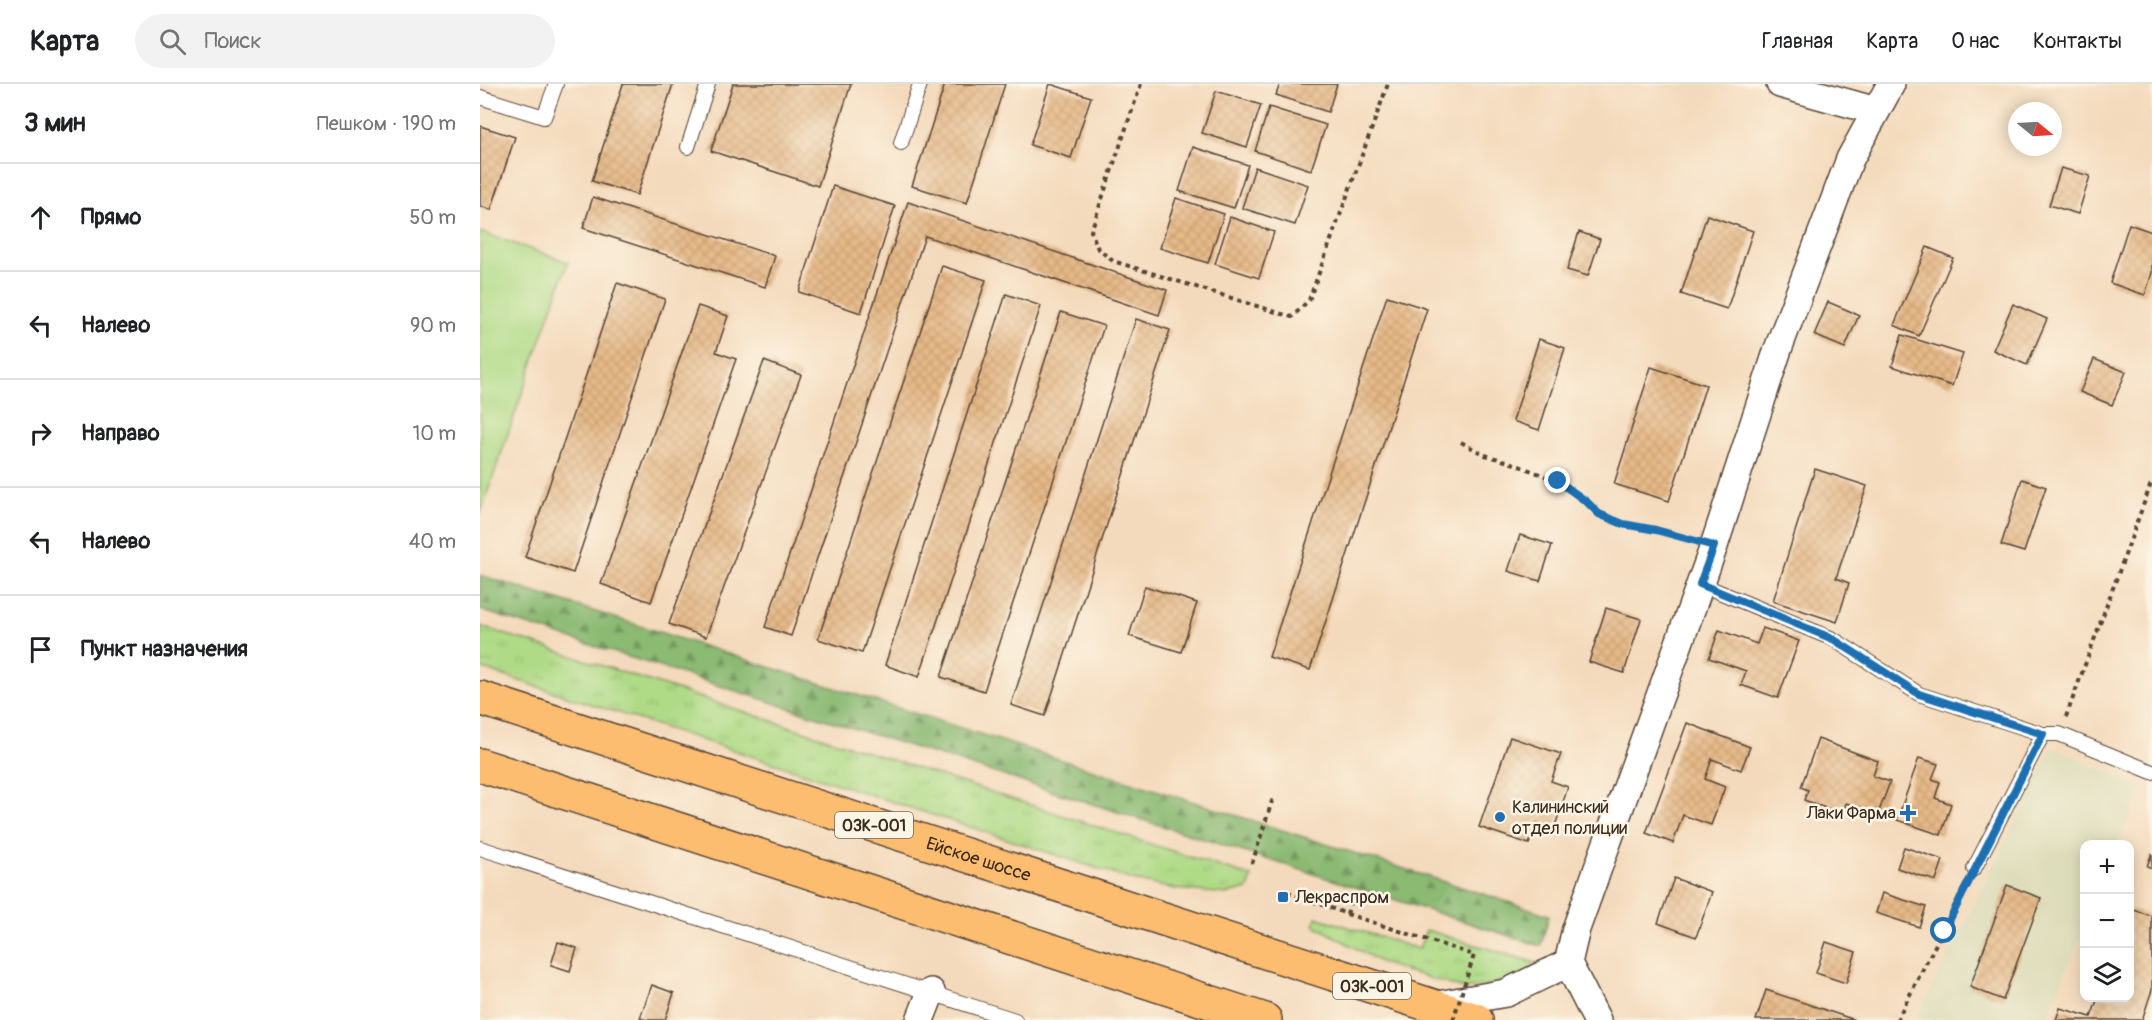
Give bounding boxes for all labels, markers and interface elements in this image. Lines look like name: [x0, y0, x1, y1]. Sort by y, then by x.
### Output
search box: [135, 14, 555, 68]
text: Карта: [30, 24, 99, 59]
icon: search: [156, 25, 189, 58]
text: Поиск: [204, 27, 262, 55]
text: Главная: [1762, 28, 1833, 55]
text: Карта: [1866, 28, 1918, 55]
text: О нас: [1951, 28, 2000, 55]
text: Контакты: [2033, 28, 2122, 55]
north arrow: [2008, 102, 2062, 156]
text: 3 мин: [24, 107, 86, 139]
text: Пешком · 190 m: [317, 111, 456, 136]
icon: ahead: [24, 201, 57, 234]
text: Прямо: [81, 203, 141, 231]
text: 50 m: [409, 205, 456, 230]
icon: left: [24, 309, 57, 342]
text: Налево: [81, 311, 150, 339]
text: 90 m: [410, 313, 456, 338]
icon: right: [24, 417, 57, 450]
text: Направо: [81, 419, 160, 447]
text: 10 m: [412, 421, 456, 446]
route end: [1544, 467, 1570, 493]
icon: left: [24, 525, 57, 558]
text: Налево: [81, 527, 150, 555]
text: 40 m: [409, 529, 456, 554]
icon: arrive: [24, 633, 57, 666]
text: Пункт назначения: [81, 635, 248, 663]
place label: Калининский отдел полиции: [1512, 796, 1627, 840]
place label: Лаки Фарма: [1805, 802, 1896, 825]
marker: Лаки Фарма: [1901, 806, 1915, 820]
marker: Калининский отдел полиции: [1493, 810, 1507, 824]
road number: 03К-001: [835, 812, 913, 838]
street label: Ейское шоссе: [923, 832, 1034, 887]
map controls: [2080, 840, 2134, 1002]
button: +: [2080, 840, 2134, 894]
place label: Лекраспром: [1294, 886, 1389, 909]
marker: Лекраспром: [1276, 890, 1290, 904]
button: −: [2080, 894, 2134, 948]
route start: [1930, 917, 1956, 943]
button: layers: [2080, 948, 2134, 1002]
road number: 03К-001: [1333, 973, 1411, 999]

